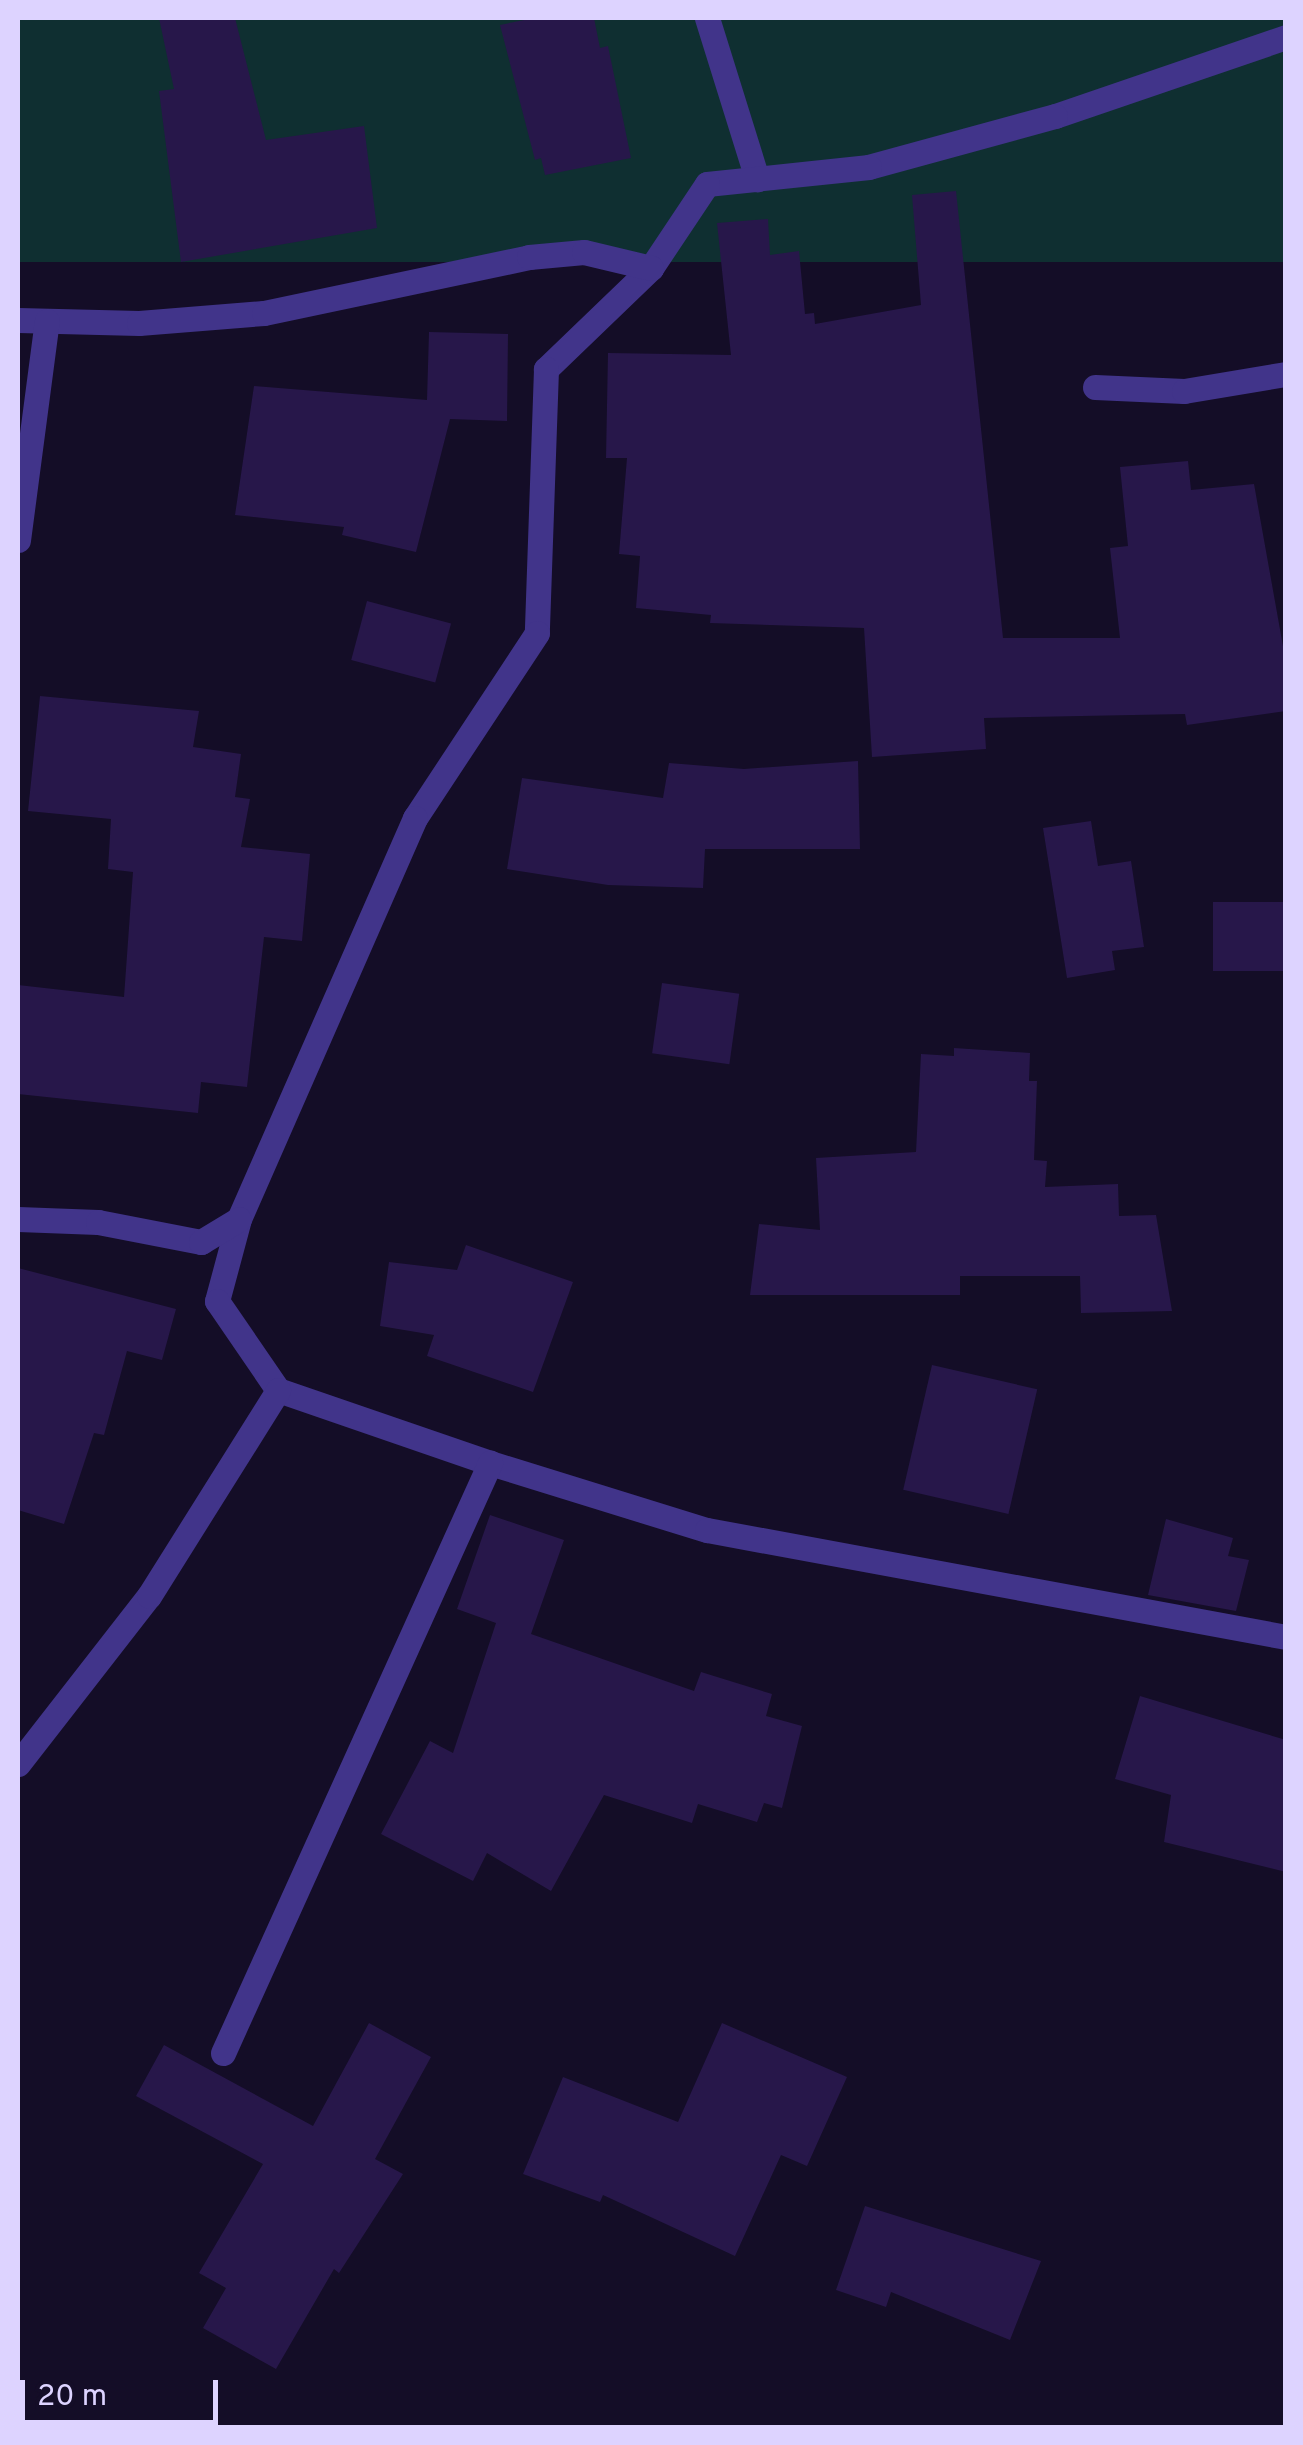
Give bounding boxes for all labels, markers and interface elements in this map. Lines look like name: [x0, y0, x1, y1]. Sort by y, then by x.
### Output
scale bar: [25, 2360, 222, 2422]
text: 20 m: [37, 2379, 107, 2416]

